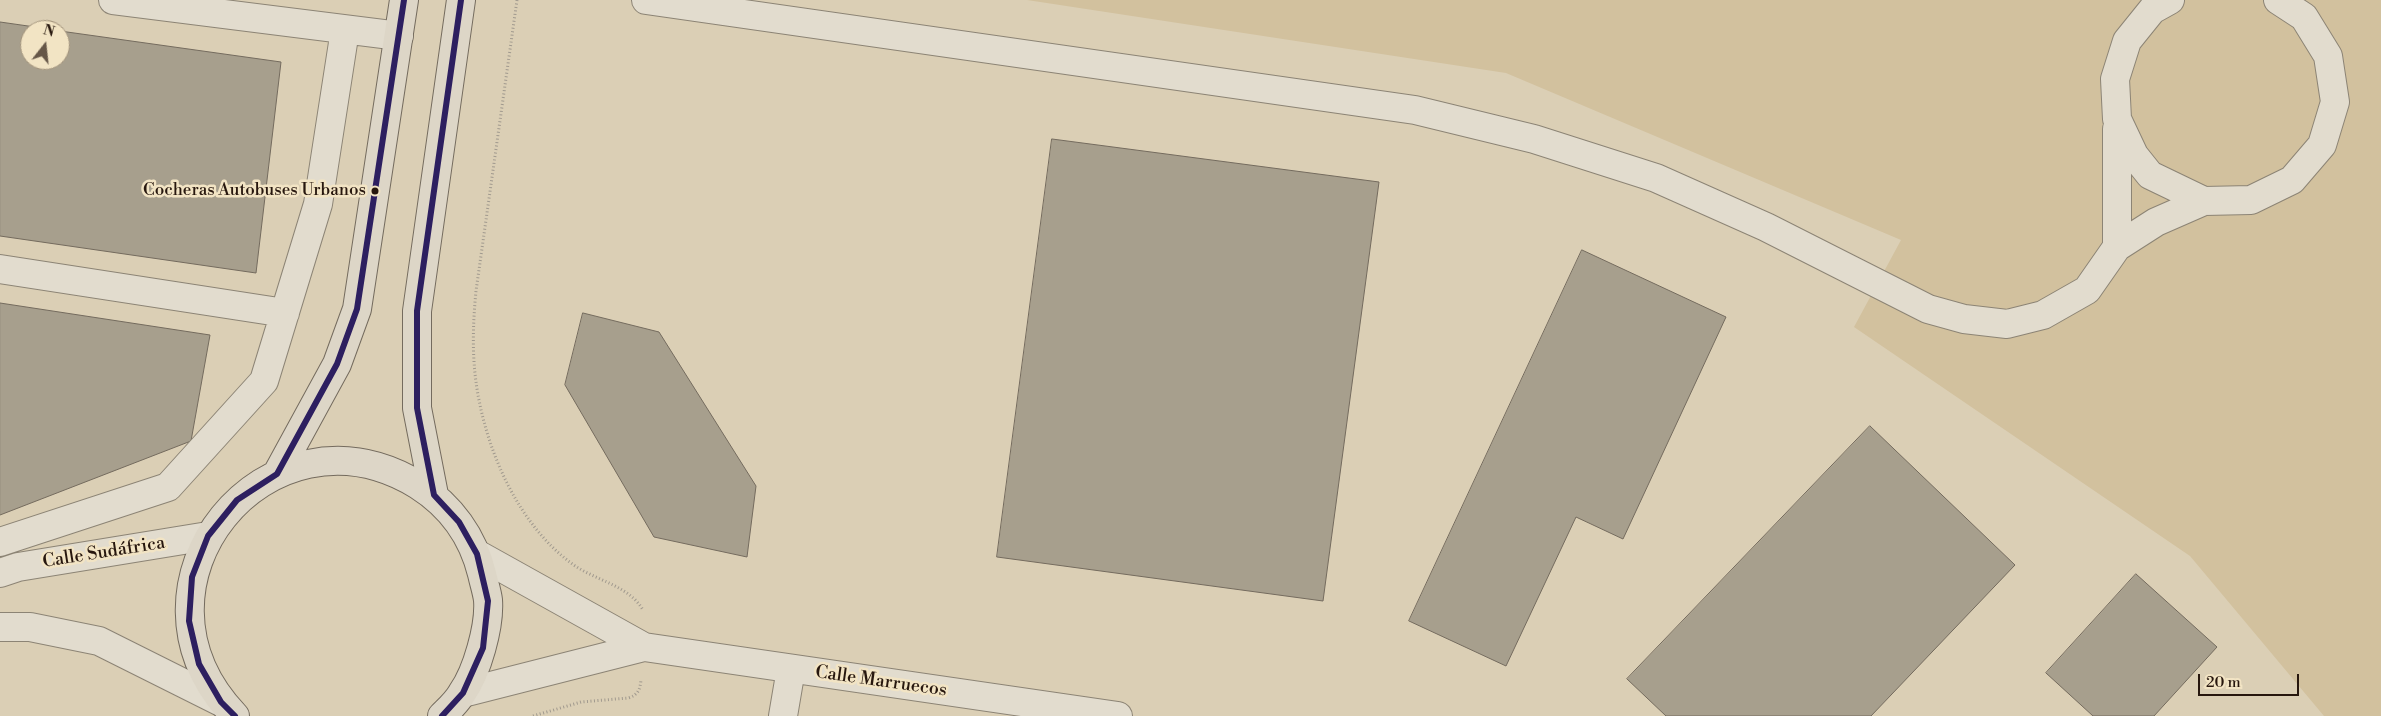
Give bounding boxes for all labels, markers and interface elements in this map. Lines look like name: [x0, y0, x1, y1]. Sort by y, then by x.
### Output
north arrow: [20, 20, 70, 70]
text: N: [41, 21, 57, 42]
place label: Cocheras Autobuses Urbanos: [143, 181, 366, 201]
marker: Cocheras Autobuses Urbanos: [370, 186, 380, 196]
street label: Calle Sudáfrica: [41, 533, 167, 573]
street label: Calle Marruecos: [814, 662, 948, 702]
scale bar: [2201, 664, 2302, 696]
text: 20 m: [2206, 673, 2241, 692]

